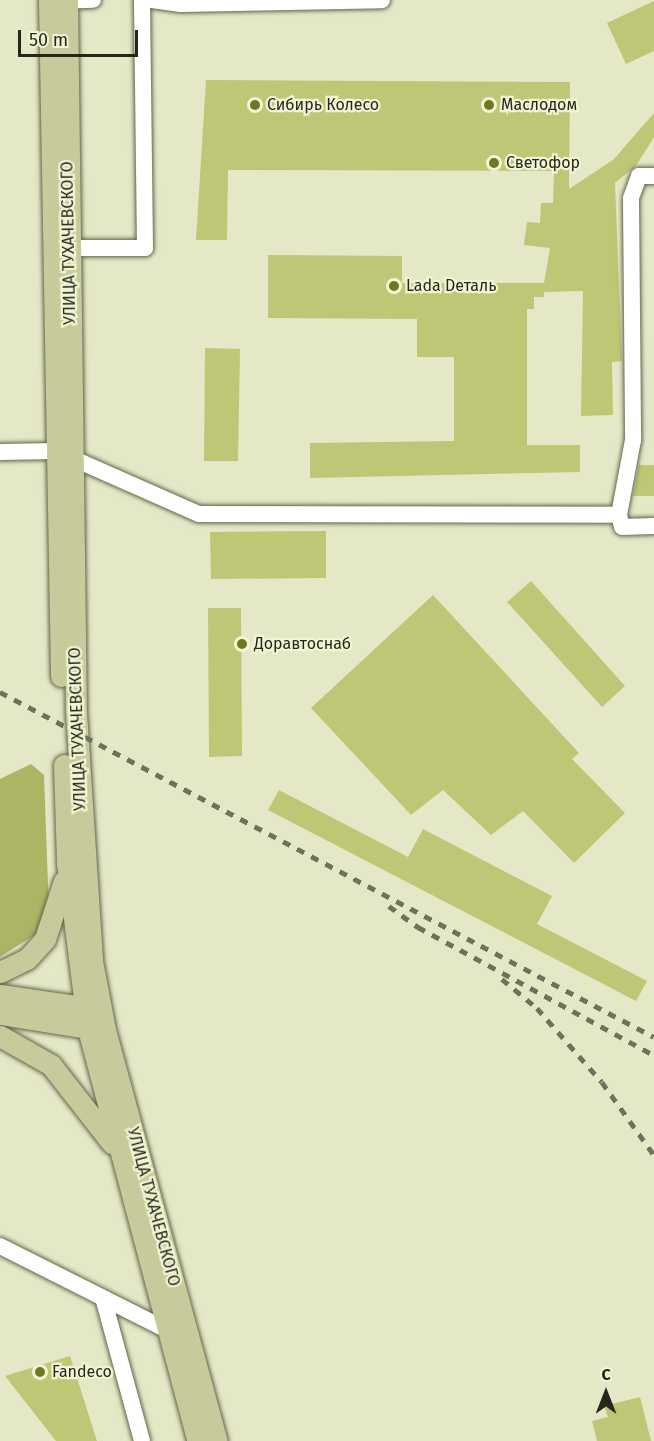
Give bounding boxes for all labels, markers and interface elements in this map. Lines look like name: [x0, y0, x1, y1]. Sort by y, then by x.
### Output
scale bar: [21, 18, 141, 56]
text: 50 m: [29, 29, 68, 51]
place label: Сибирь Колесо: [267, 95, 379, 115]
place label: Маслодом: [501, 95, 577, 115]
marker: Сибирь Колесо: [248, 98, 262, 112]
marker: Маслодом: [482, 98, 496, 112]
place label: Светофор: [506, 153, 580, 173]
marker: Светофор: [487, 156, 501, 170]
street label: УЛИЦА ТУХАЧЕВСКОГО: [58, 161, 80, 325]
place label: Lada Dеталь: [406, 276, 496, 296]
marker: Lada Dеталь: [387, 279, 401, 293]
place label: Доравтоснаб: [254, 634, 351, 654]
marker: Доравтоснаб: [235, 637, 249, 651]
street label: УЛИЦА ТУХАЧЕВСКОГО: [66, 647, 90, 811]
street label: УЛИЦА ТУХАЧЕВСКОГО: [123, 1125, 183, 1289]
place label: Fandeco: [52, 1362, 112, 1382]
north arrow: [576, 1363, 636, 1423]
marker: Fandeco: [33, 1365, 47, 1379]
text: С: [601, 1365, 611, 1384]

